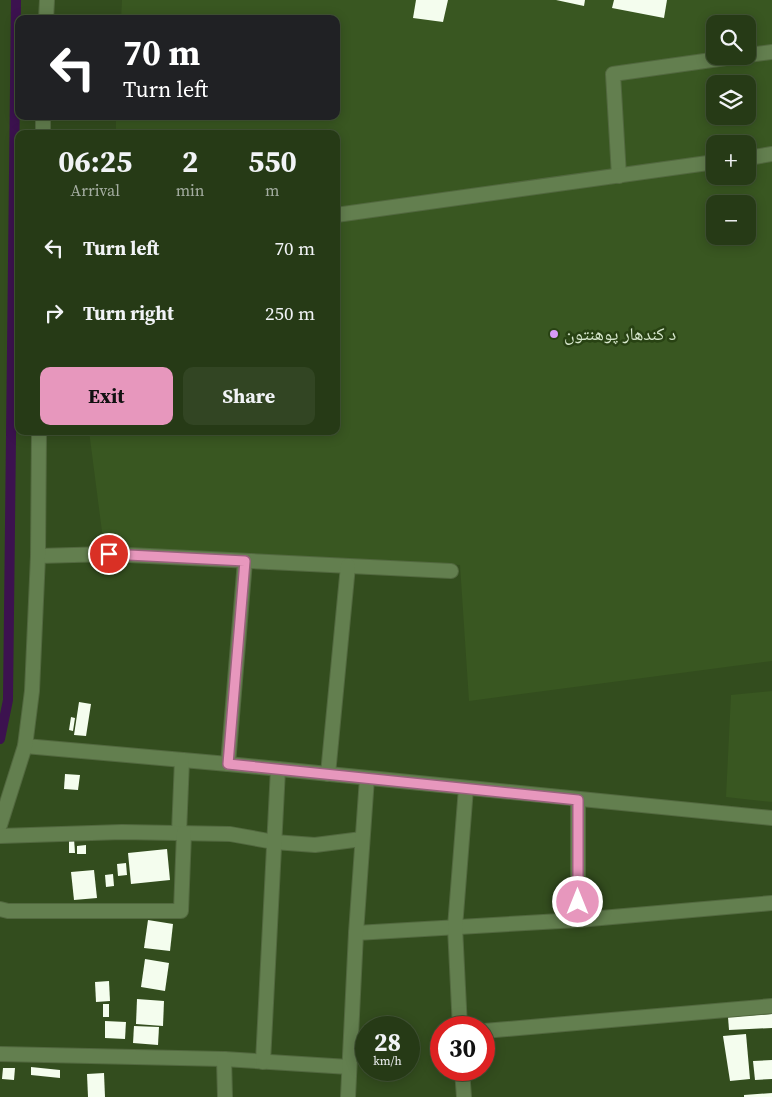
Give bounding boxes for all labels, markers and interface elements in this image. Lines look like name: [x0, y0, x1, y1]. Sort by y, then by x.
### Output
map controls: [706, 15, 756, 245]
button: search: [706, 15, 756, 65]
text: 70 m: [123, 29, 200, 77]
icon: left: [40, 35, 105, 100]
text: Turn left: [123, 74, 208, 104]
button: layers: [706, 75, 756, 125]
button: +: [706, 135, 756, 185]
text: 06:25: [58, 141, 132, 182]
text: 2: [182, 141, 198, 182]
text: 550: [248, 141, 297, 182]
text: Arrival: [71, 179, 120, 201]
text: min: [176, 179, 205, 201]
text: m: [265, 179, 279, 201]
button: −: [706, 195, 756, 245]
icon: left: [40, 234, 68, 262]
text: Turn left: [83, 235, 159, 261]
text: 70 m: [274, 235, 315, 261]
icon: right: [40, 299, 68, 327]
text: Turn right: [83, 300, 174, 326]
text: 250 m: [265, 300, 315, 326]
place label: د کندهار پوهنتون: [564, 321, 676, 346]
marker: د کندهار پوهنتون: [548, 328, 560, 340]
button: Exit: [40, 367, 173, 425]
button: Share: [183, 367, 315, 425]
pin: [88, 533, 130, 575]
icon: arrive: [95, 540, 123, 568]
position arrow: [551, 875, 603, 927]
speed limit sign: 30: [430, 1016, 495, 1081]
text: 28: [374, 1025, 401, 1059]
text: km/h: [373, 1053, 402, 1069]

